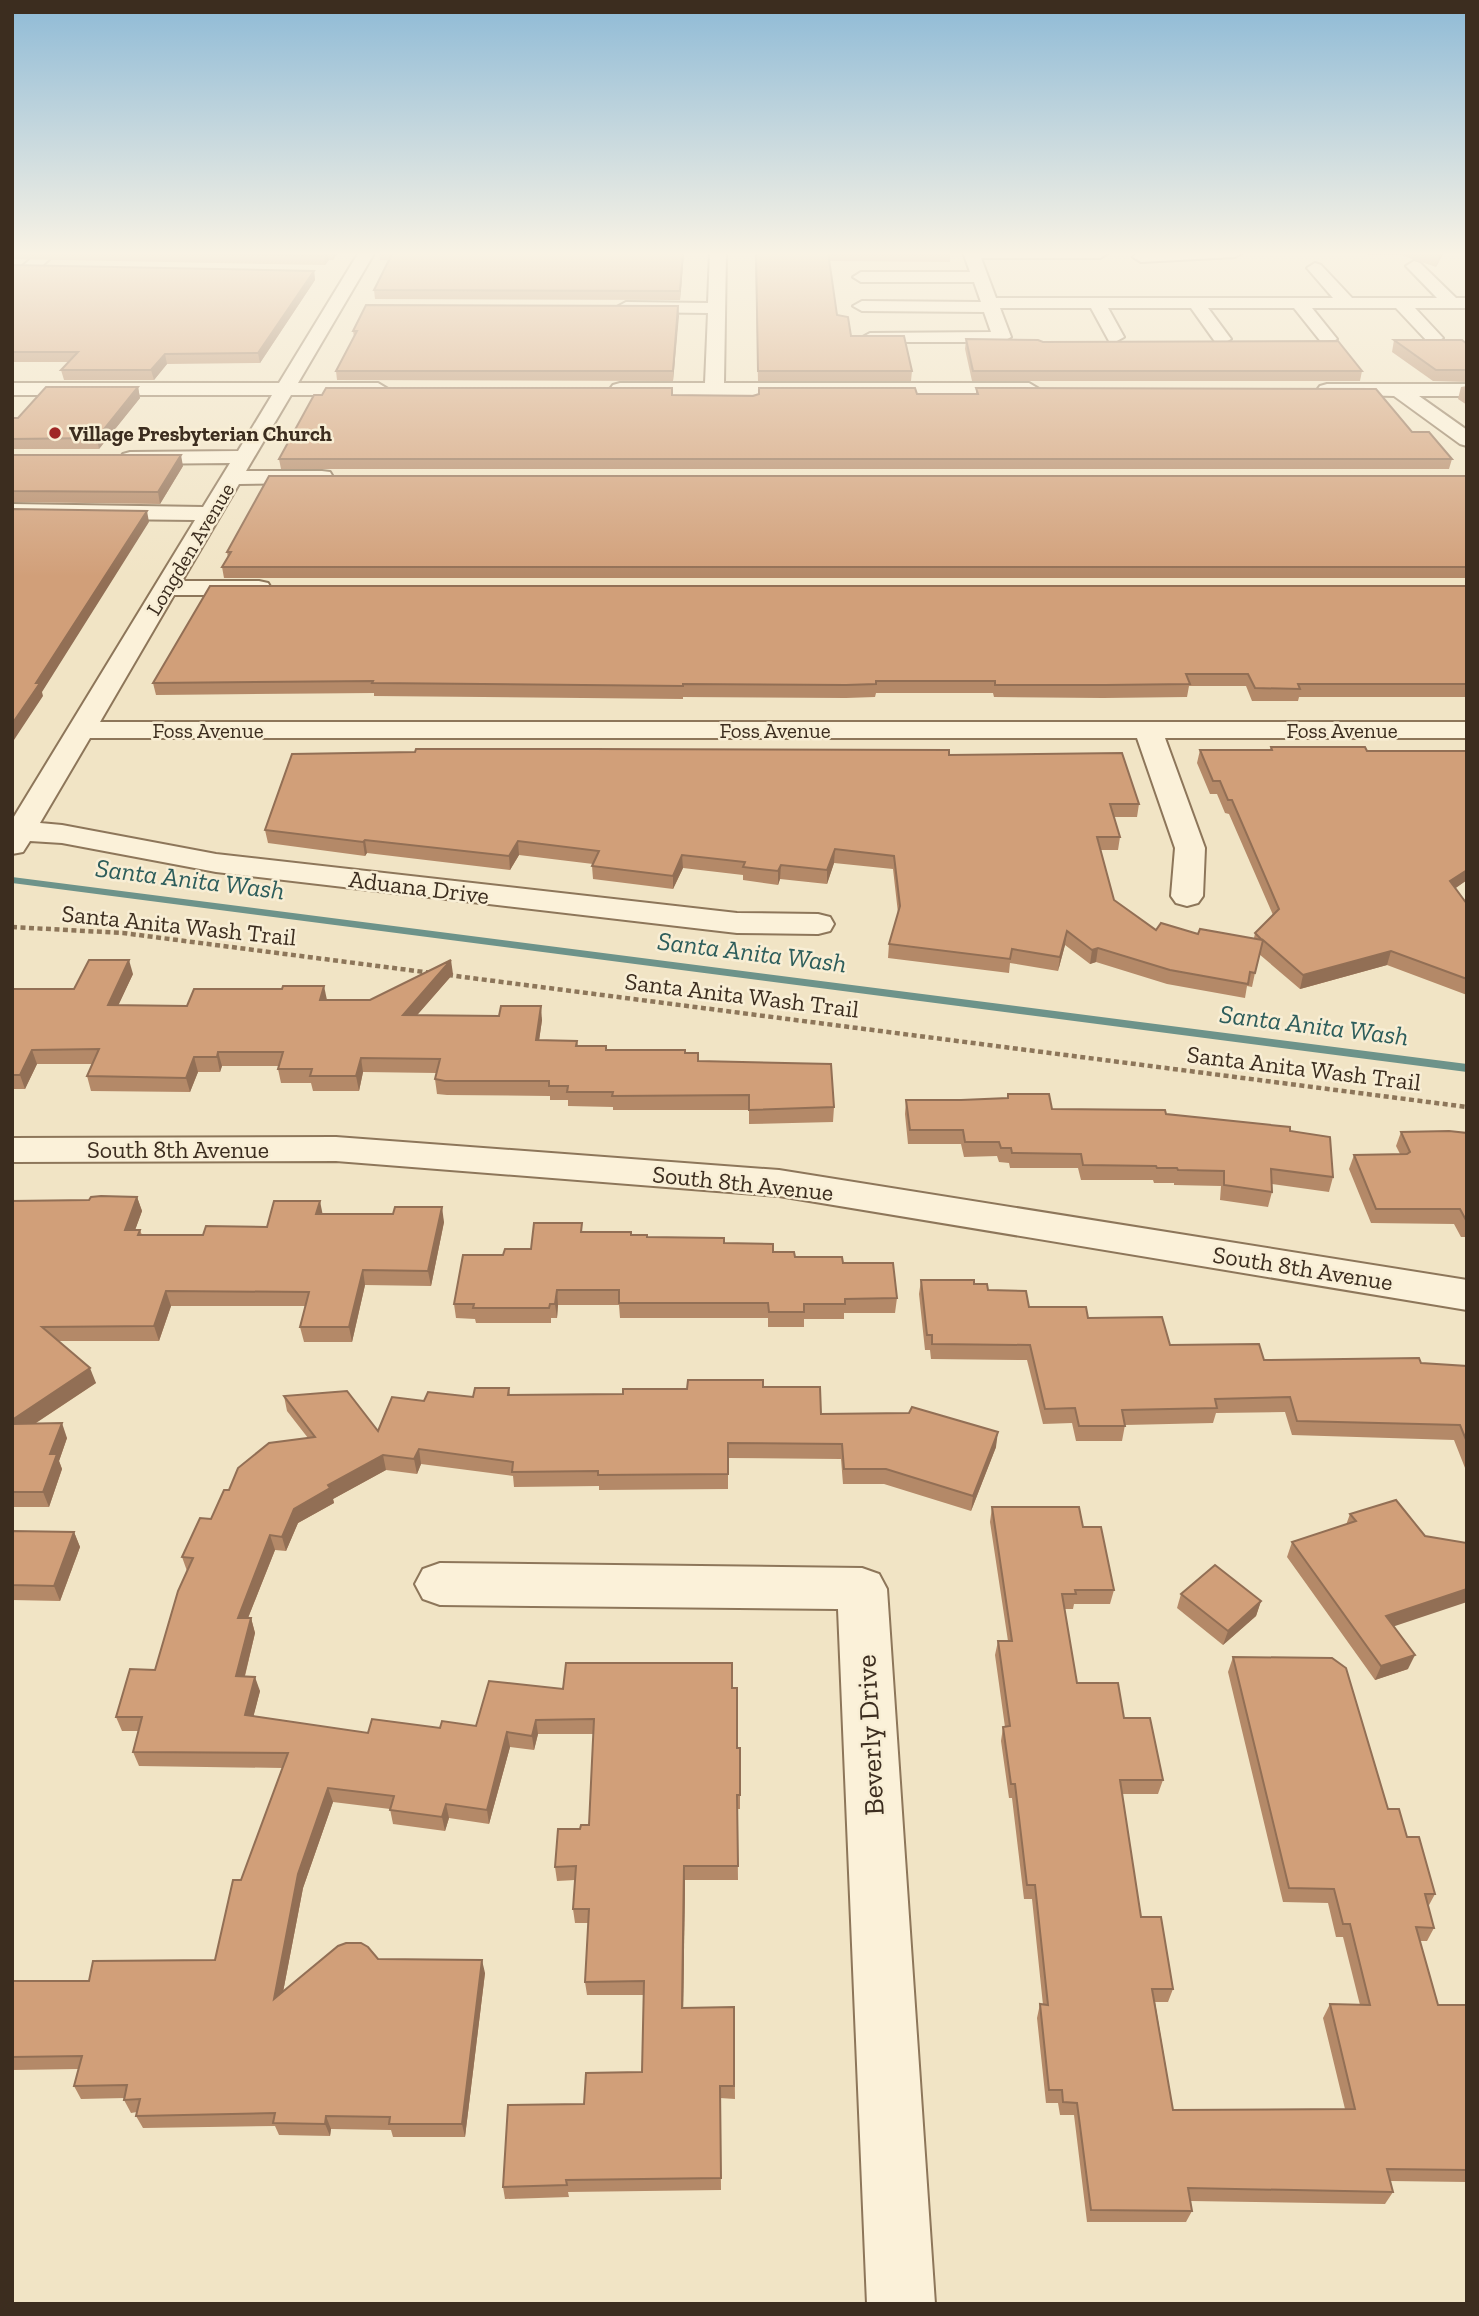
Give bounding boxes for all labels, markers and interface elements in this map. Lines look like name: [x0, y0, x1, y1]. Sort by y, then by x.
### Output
place label: Village Presbyterian Church: [69, 421, 332, 446]
marker: Village Presbyterian Church: [47, 425, 63, 441]
street label: Longden Avenue: [141, 478, 239, 620]
street label: Foss Avenue: [152, 718, 264, 743]
street label: Foss Avenue: [719, 718, 831, 743]
street label: Foss Avenue: [1286, 718, 1398, 743]
water label: Santa Anita Wash: [94, 852, 286, 906]
street label: Aduana Drive: [347, 864, 491, 910]
street label: Santa Anita Wash Trail: [60, 898, 298, 952]
water label: Santa Anita Wash: [656, 925, 848, 979]
street label: Santa Anita Wash Trail: [623, 966, 861, 1024]
water label: Santa Anita Wash: [1218, 998, 1410, 1052]
street label: Santa Anita Wash Trail: [1185, 1039, 1423, 1097]
street label: South 8th Avenue: [87, 1135, 269, 1164]
street label: South 8th Avenue: [651, 1159, 835, 1207]
street label: South 8th Avenue: [1211, 1239, 1395, 1297]
street label: Beverly Drive: [849, 1654, 891, 1816]

